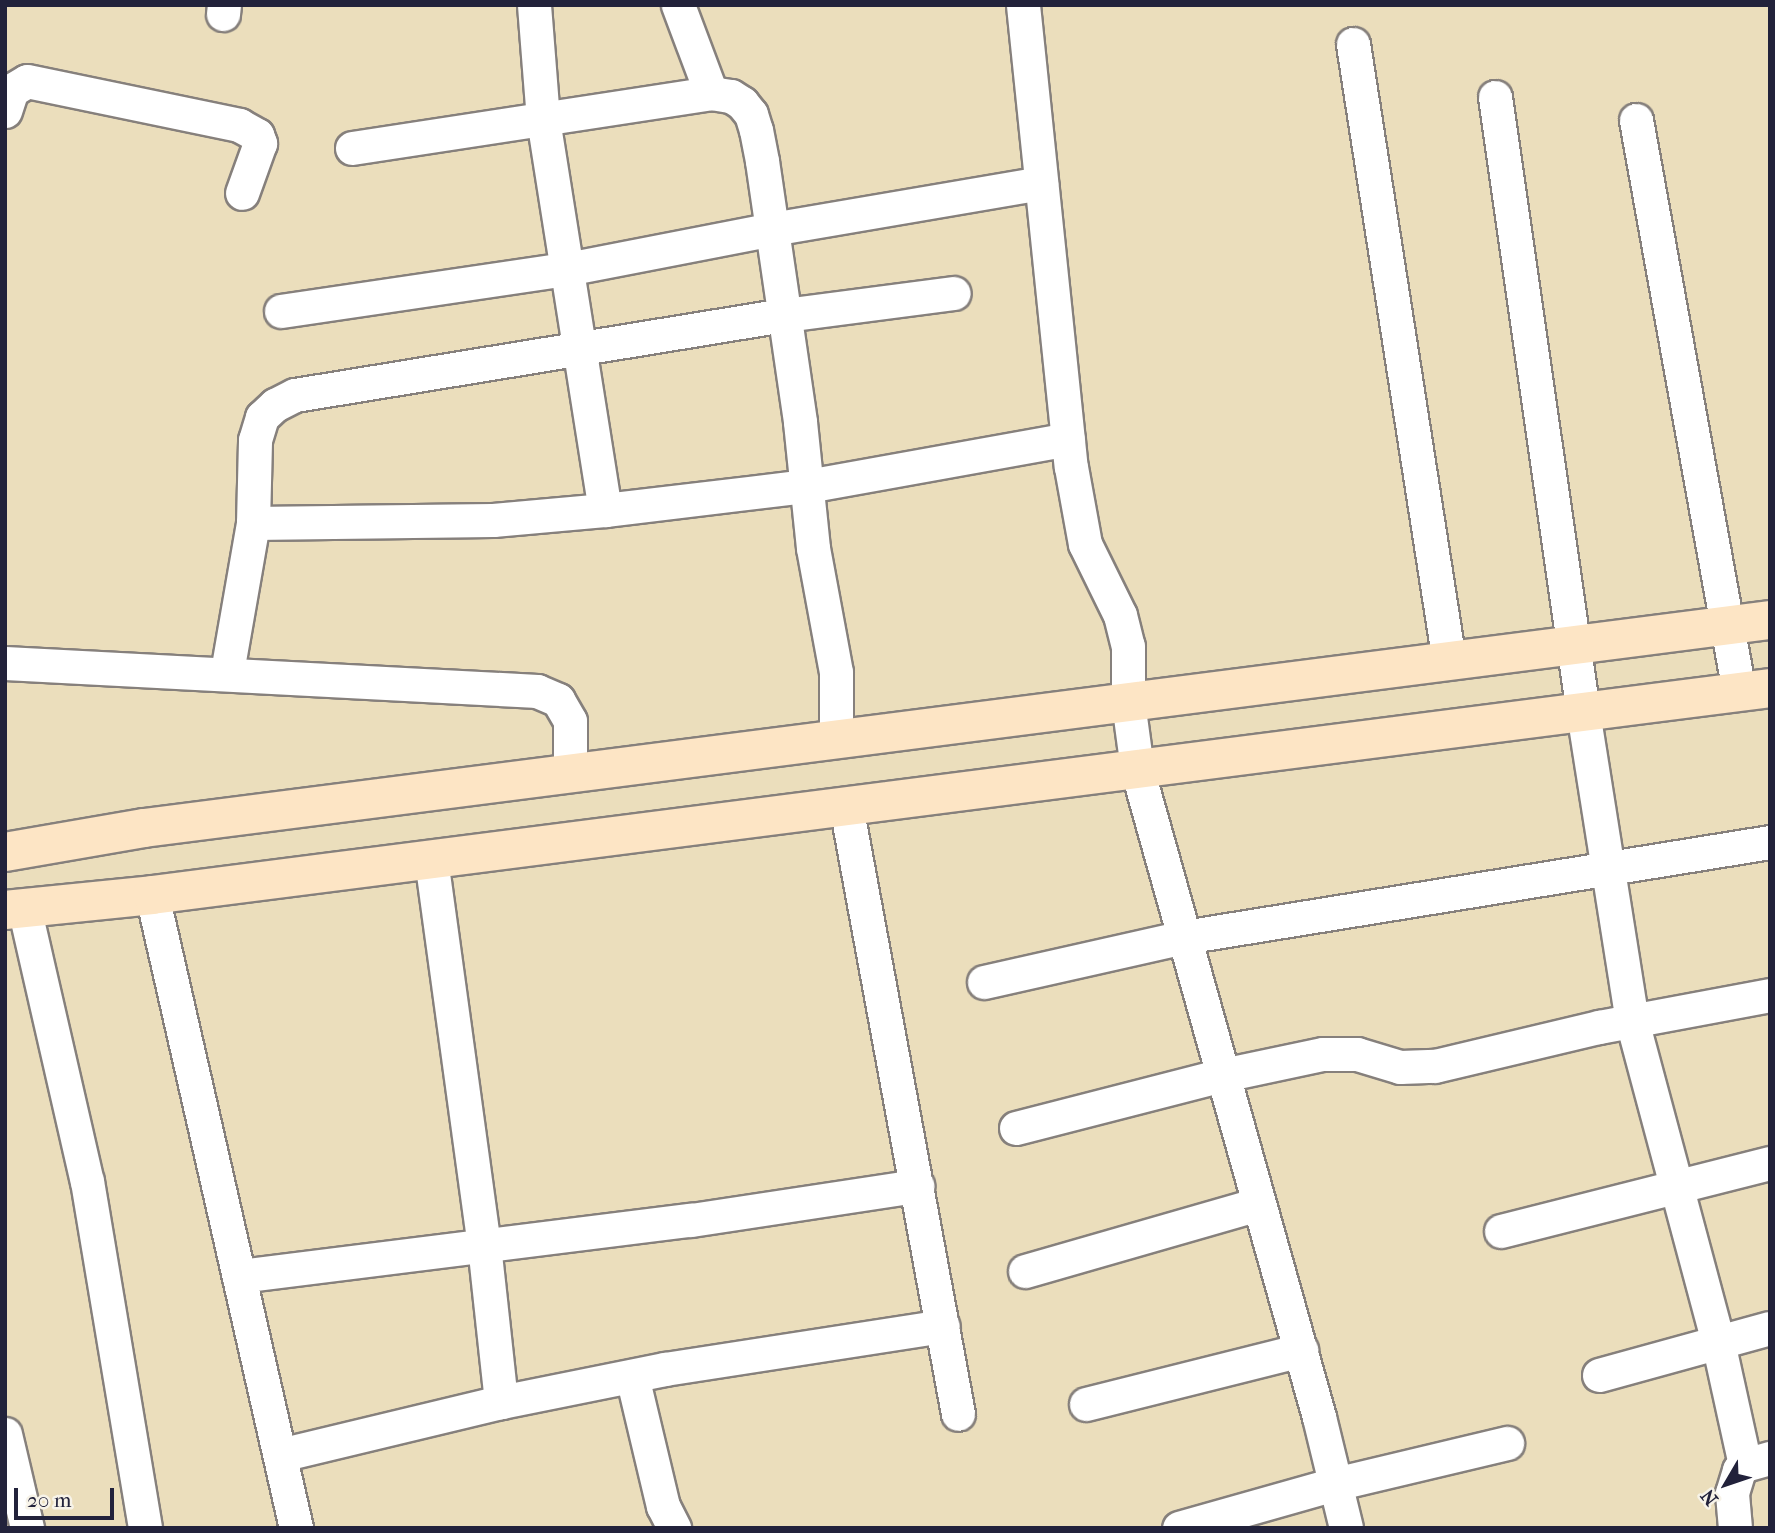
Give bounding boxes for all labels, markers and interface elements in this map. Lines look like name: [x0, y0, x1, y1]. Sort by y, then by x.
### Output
north arrow: [1691, 1449, 1761, 1519]
scale bar: [18, 1474, 117, 1518]
text: N: [1697, 1485, 1723, 1510]
text: 20 m: [27, 1488, 71, 1512]

